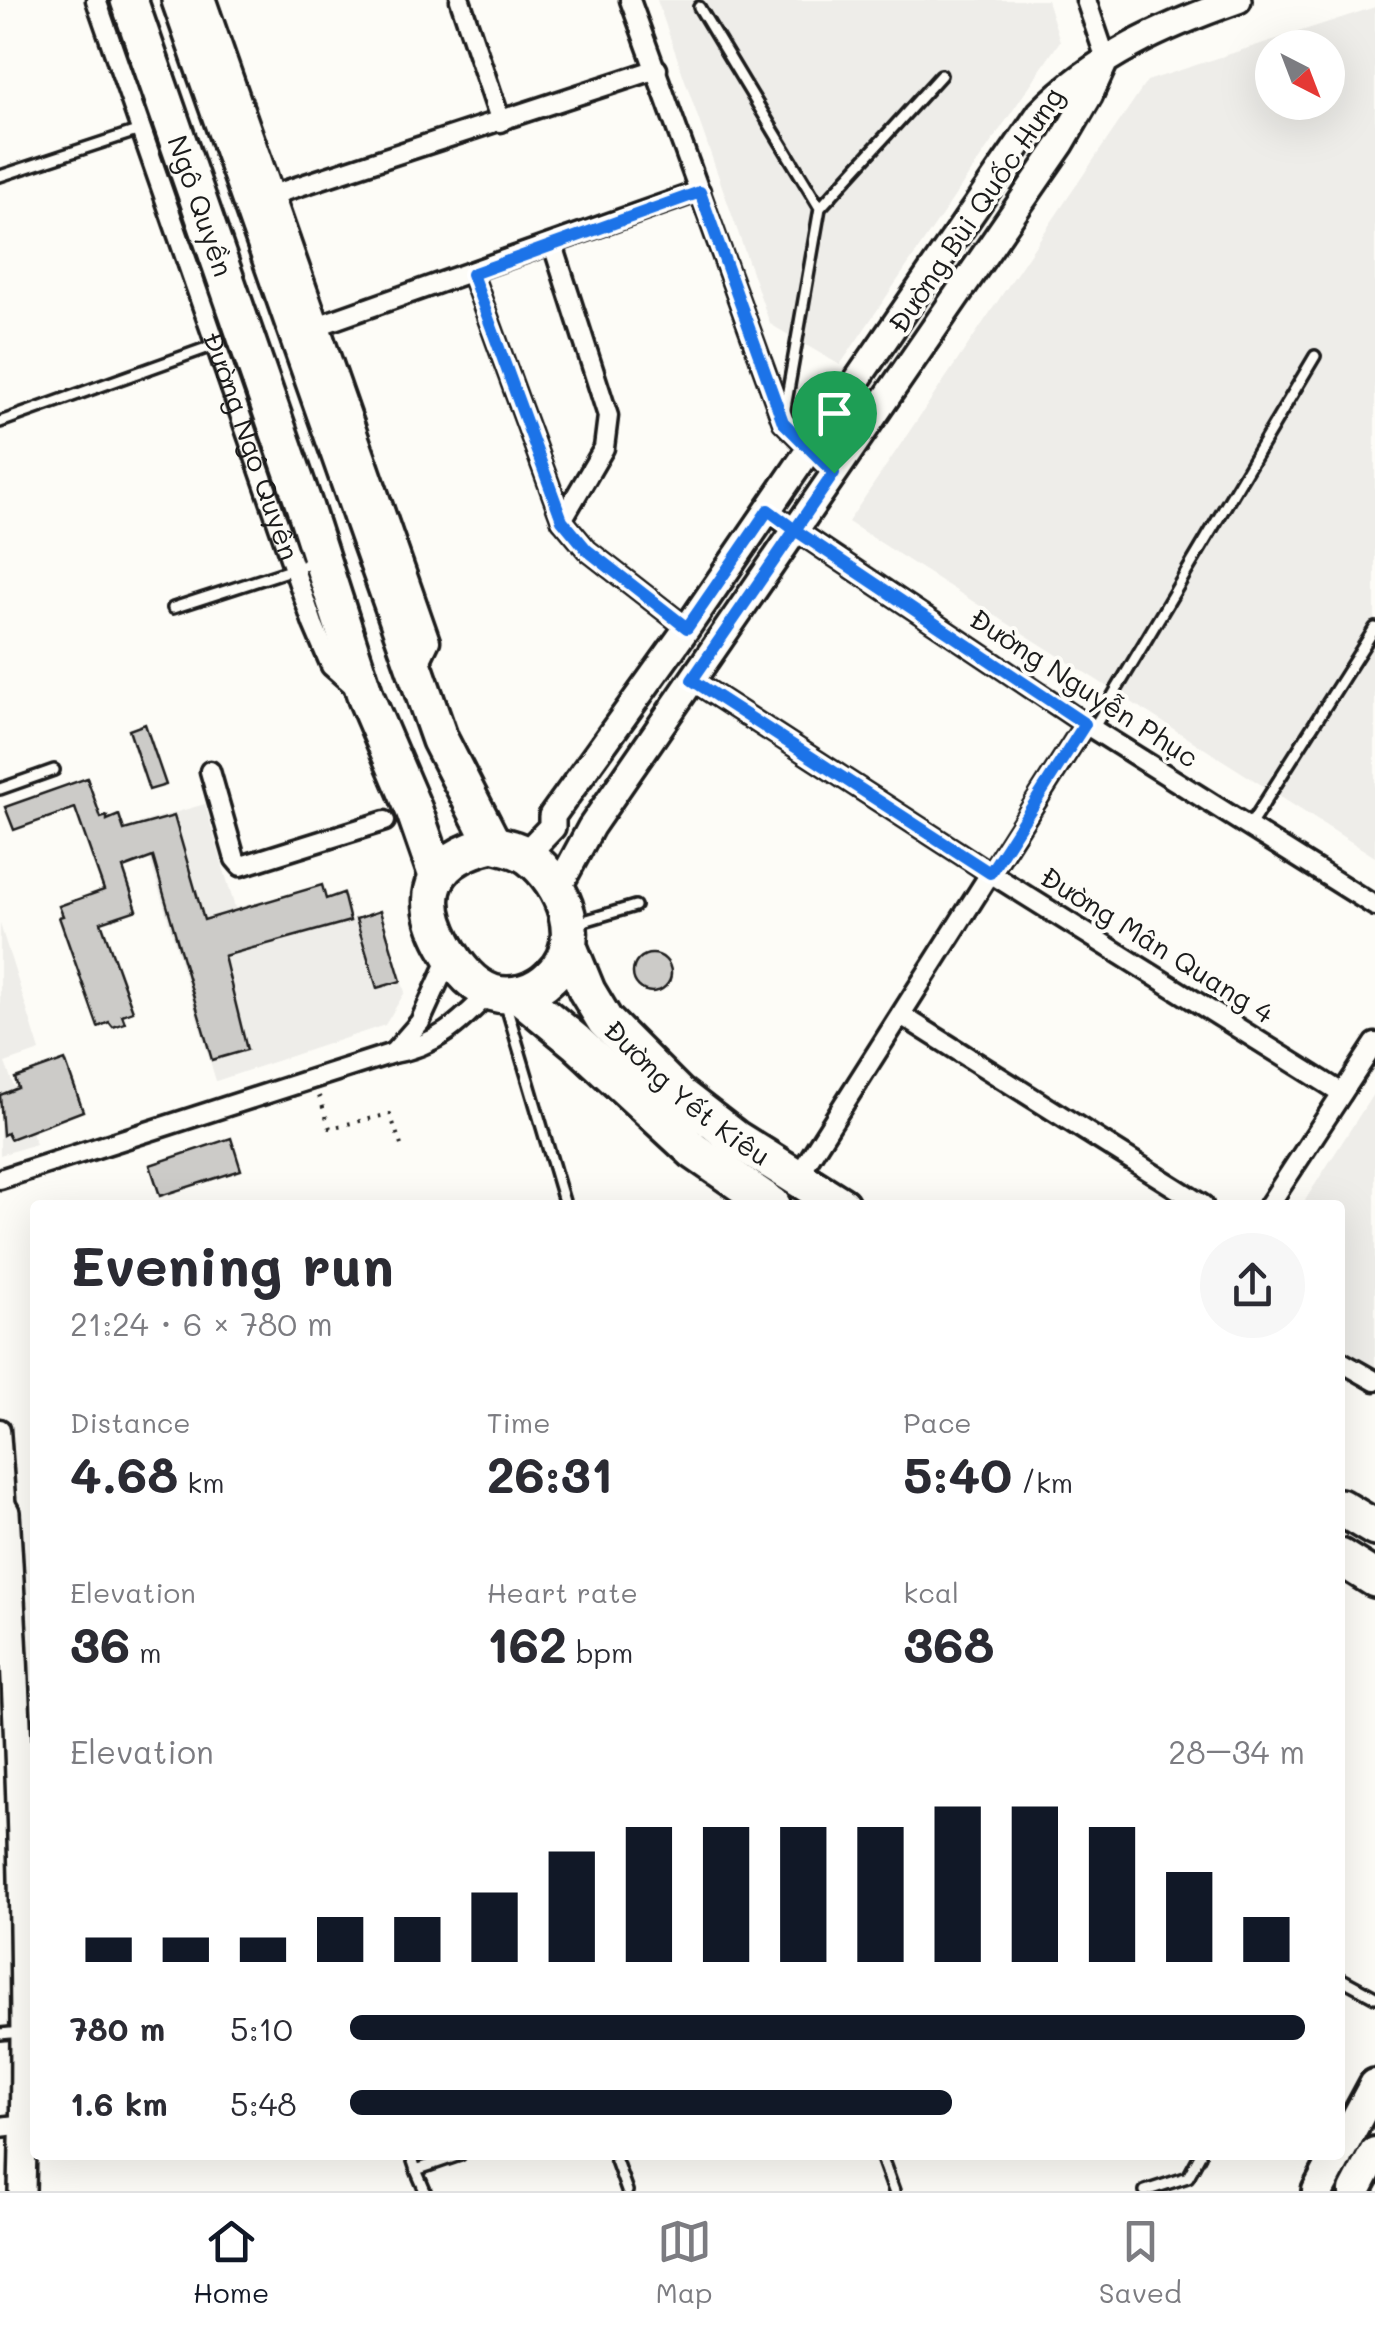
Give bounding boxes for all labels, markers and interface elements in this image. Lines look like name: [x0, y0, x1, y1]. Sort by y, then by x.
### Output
north arrow: [1255, 30, 1345, 120]
map controls: [1255, 30, 1345, 120]
street label: Đường Bùi Quốc Hưng: [879, 79, 1071, 339]
street label: Ngô Quyền: [160, 130, 242, 281]
street label: Đường Ngô Quyền: [196, 326, 308, 565]
pin: [792, 371, 877, 474]
icon: arrive: [807, 386, 862, 441]
street label: Đường Nguyễn Phục: [963, 600, 1206, 775]
street label: Đường Mân Quang 4: [1034, 858, 1282, 1031]
street label: Đường Yết Kiêu: [597, 1011, 777, 1173]
text: Evening run: [70, 1228, 394, 1300]
button: share: [1200, 1233, 1305, 1338]
text: 21:24 · 6 × 780 m: [70, 1302, 333, 1344]
text: Distance: [70, 1404, 191, 1440]
text: Time: [487, 1404, 550, 1440]
text: Pace: [903, 1404, 972, 1440]
text: 4.68: [70, 1440, 178, 1506]
text: 26:31: [487, 1440, 613, 1506]
text: 5:40: [903, 1440, 1012, 1506]
text: km: [178, 1464, 225, 1500]
text: /km: [1012, 1464, 1073, 1500]
text: Elevation: [70, 1574, 196, 1610]
text: Heart rate: [487, 1574, 638, 1610]
text: kcal: [903, 1574, 959, 1610]
text: 36: [70, 1610, 130, 1676]
text: 162: [487, 1610, 567, 1676]
text: 368: [903, 1610, 995, 1676]
text: m: [130, 1634, 162, 1670]
text: bpm: [567, 1634, 633, 1670]
text: Elevation: [70, 1730, 214, 1772]
text: 28–34 m: [1168, 1730, 1305, 1772]
text: 780 m: [70, 2007, 165, 2049]
text: 5:10: [230, 2007, 293, 2049]
text: 1.6 km: [70, 2082, 168, 2124]
text: 5:48: [230, 2082, 297, 2124]
tab: Home: [193, 2214, 269, 2310]
tab: Map: [656, 2214, 713, 2310]
tab: Saved: [1099, 2214, 1182, 2310]

